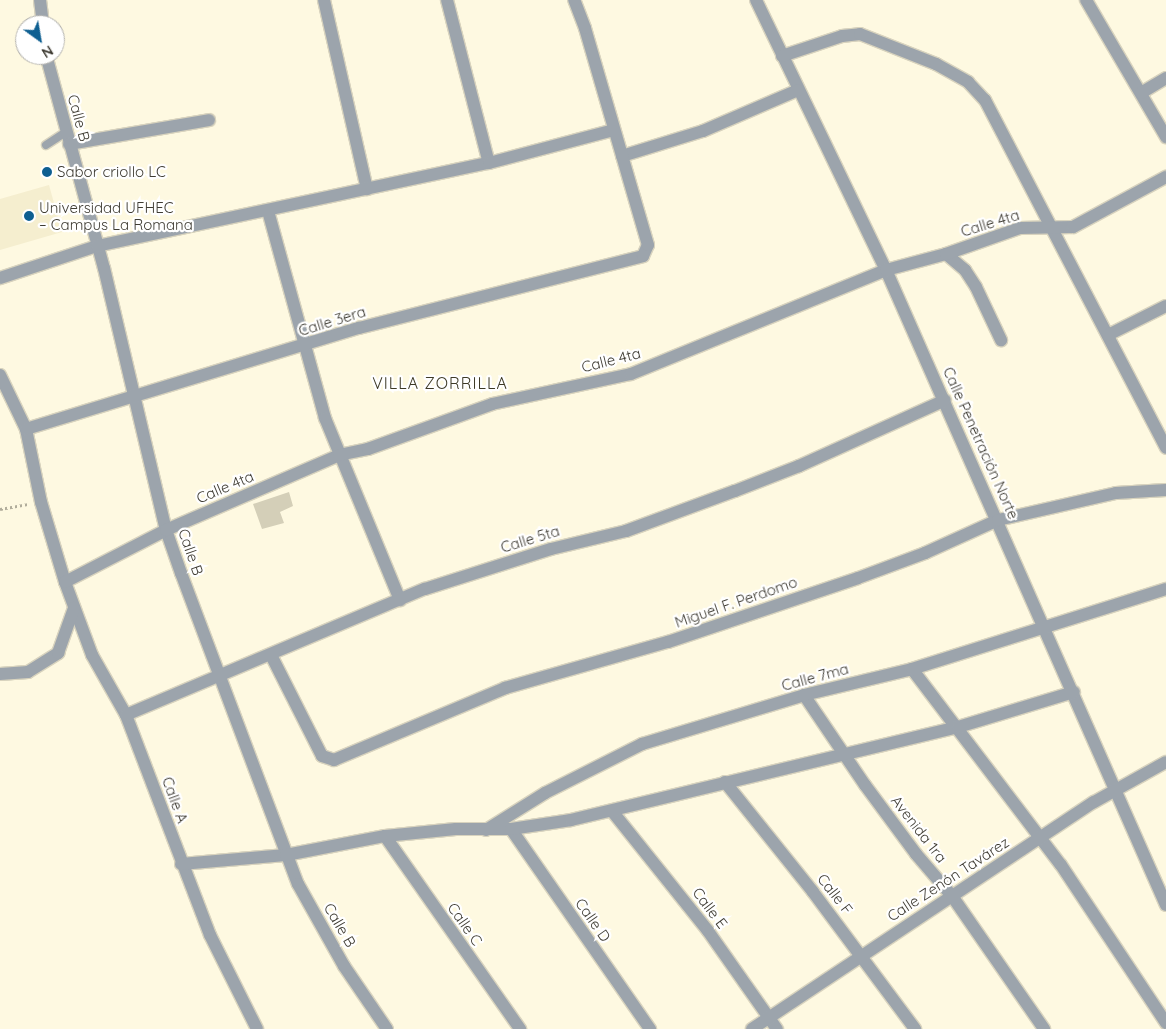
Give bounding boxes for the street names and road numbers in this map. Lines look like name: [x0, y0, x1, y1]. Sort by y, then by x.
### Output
street label: Calle B: [64, 93, 94, 143]
street label: Calle 4ta: [959, 206, 1021, 240]
street label: Calle 3era: [296, 302, 368, 340]
street label: Calle 4ta: [580, 344, 642, 376]
street label: Calle Penetración Norte: [939, 364, 1023, 522]
street label: Calle 4ta: [194, 467, 256, 507]
street label: Calle 5ta: [498, 522, 562, 556]
street label: Calle B: [175, 526, 207, 578]
street label: Miguel F. Perdomo: [672, 573, 800, 631]
street label: Calle 7ma: [780, 659, 850, 695]
street label: Calle A: [158, 774, 192, 826]
street label: Avenida 1ra: [887, 792, 951, 866]
street label: Calle Zenón Tavárez: [884, 833, 1012, 925]
street label: Calle F: [814, 870, 856, 918]
street label: Calle E: [689, 884, 731, 932]
street label: Calle D: [572, 895, 614, 945]
street label: Calle C: [444, 899, 486, 949]
street label: Calle B: [320, 900, 360, 950]

